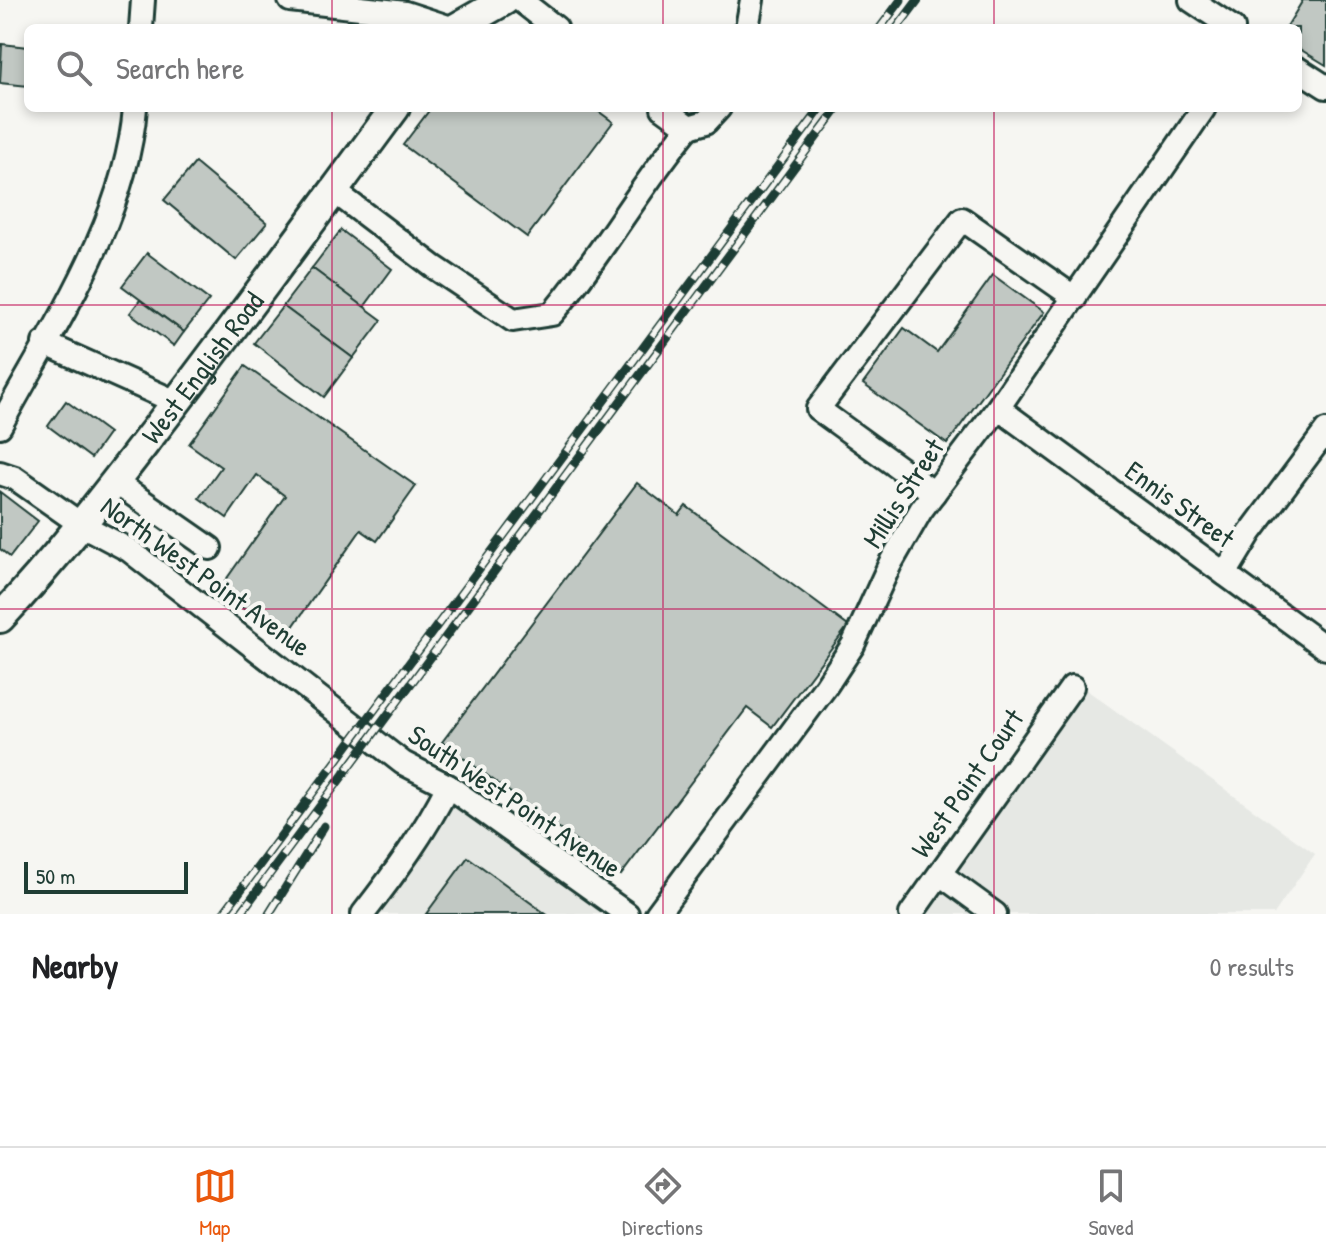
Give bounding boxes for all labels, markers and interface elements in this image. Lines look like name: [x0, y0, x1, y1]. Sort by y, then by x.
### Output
search box: [24, 24, 1302, 112]
icon: search: [52, 46, 96, 90]
text: Search here: [116, 48, 244, 88]
street label: West English Road: [132, 284, 272, 451]
street label: Millis Street: [853, 430, 953, 555]
street label: Ennis Street: [1118, 451, 1243, 557]
street label: North West Point Avenue: [93, 487, 319, 665]
street label: West Point Court: [902, 701, 1032, 865]
street label: South West Point Avenue: [401, 716, 629, 886]
scale bar: [24, 858, 188, 894]
text: 50 m: [36, 861, 75, 891]
text: Nearby: [32, 943, 118, 989]
text: 0 results: [1210, 949, 1294, 984]
tab: Map: [193, 1164, 237, 1242]
tab: Directions: [622, 1164, 703, 1242]
tab: Saved: [1088, 1164, 1133, 1242]

